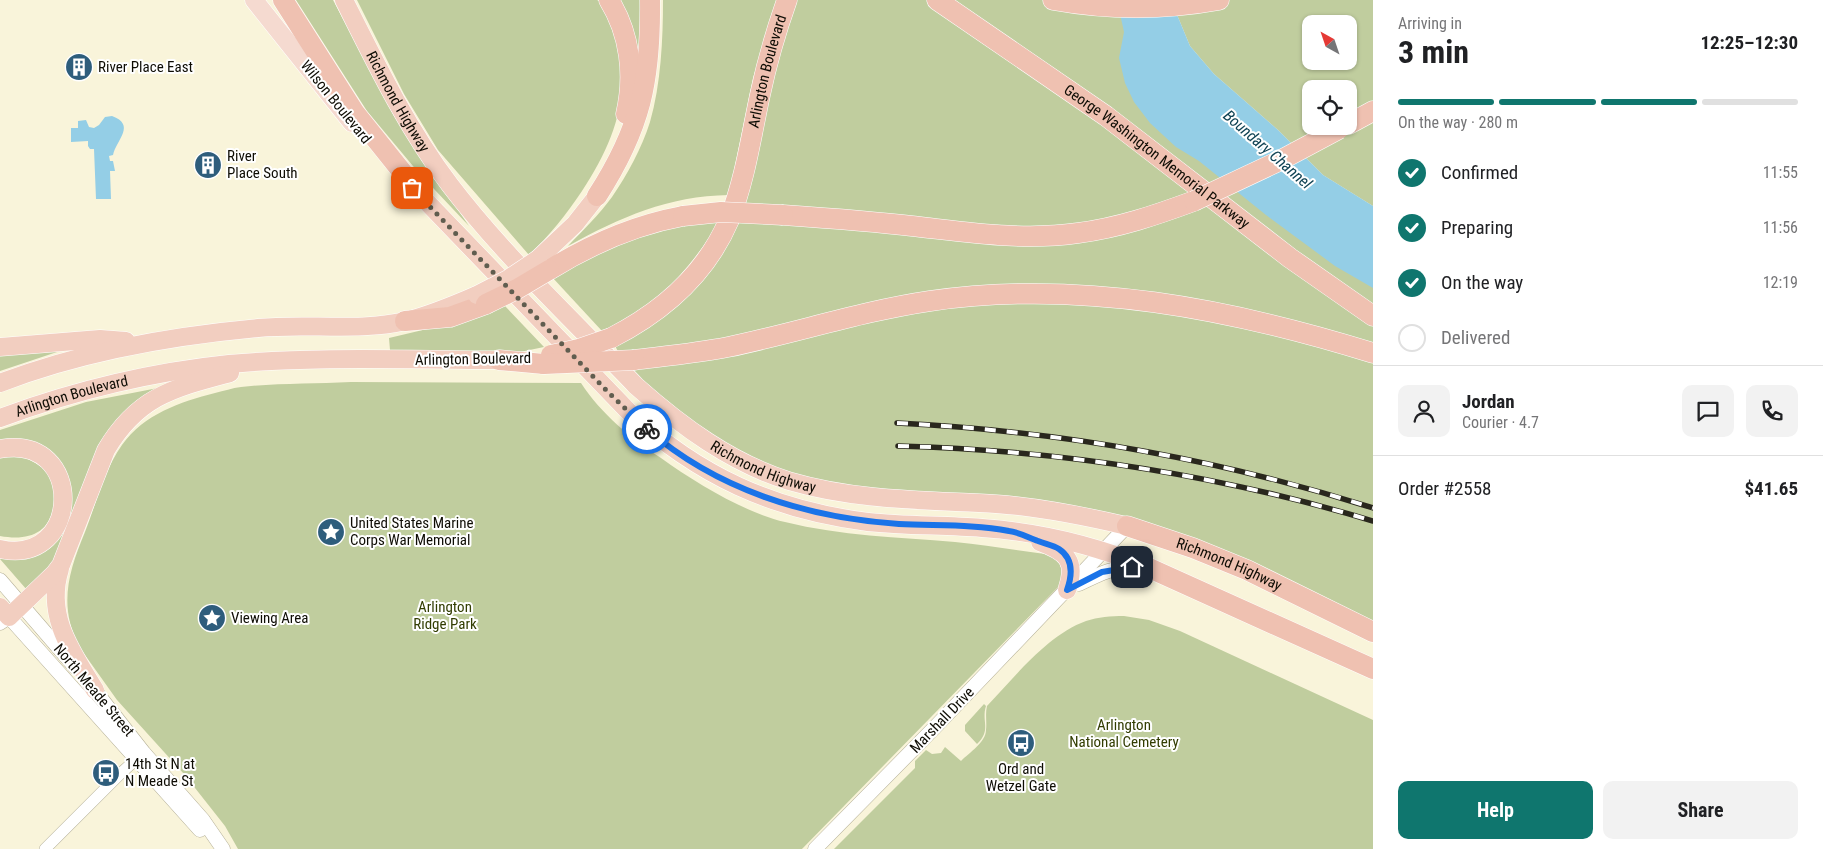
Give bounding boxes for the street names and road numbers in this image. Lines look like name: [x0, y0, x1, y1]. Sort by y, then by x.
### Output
street label: Arlington Boulevard: [745, 12, 790, 129]
street label: Richmond Highway: [362, 48, 433, 156]
street label: Wilson Boulevard: [297, 57, 375, 147]
street label: George Washington Memorial Parkway: [1060, 81, 1253, 233]
street label: Arlington Boulevard: [415, 349, 531, 369]
street label: Arlington Boulevard: [13, 372, 130, 421]
street label: Richmond Highway: [707, 437, 818, 497]
street label: Richmond Highway: [1174, 534, 1285, 595]
street label: North Meade Street: [50, 640, 138, 740]
street label: Marshall Drive: [906, 683, 978, 757]

